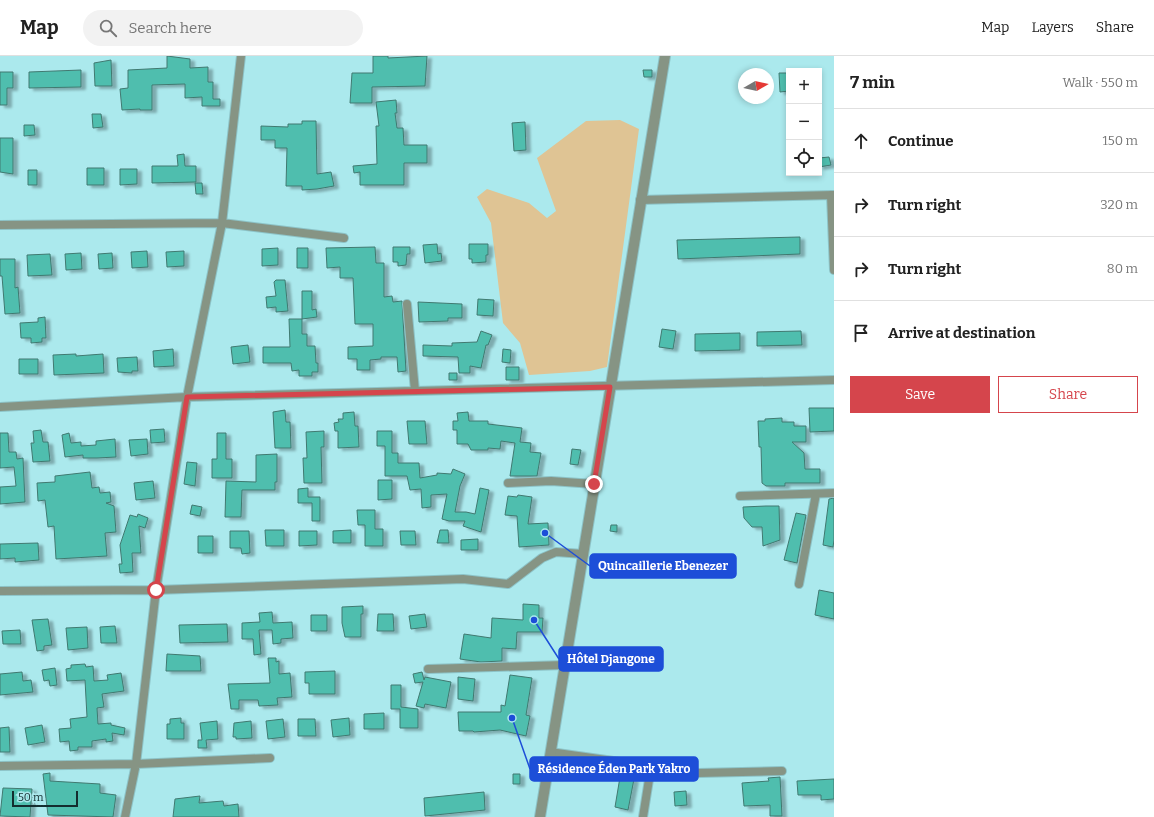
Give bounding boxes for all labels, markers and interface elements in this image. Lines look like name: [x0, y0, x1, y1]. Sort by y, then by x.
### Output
search box: [83, 10, 363, 46]
text: Map: [20, 16, 59, 39]
icon: search: [97, 17, 119, 39]
text: Search here: [129, 19, 212, 37]
text: Map: [981, 19, 1009, 36]
text: Layers: [1031, 19, 1074, 36]
text: Share: [1096, 19, 1134, 36]
north arrow: [738, 68, 774, 104]
map controls: [786, 68, 822, 176]
button: +: [786, 68, 822, 104]
text: 7 min: [850, 72, 895, 93]
text: Walk · 550 m: [1062, 75, 1138, 90]
button: −: [786, 104, 822, 140]
icon: ahead: [850, 130, 872, 152]
text: Continue: [888, 132, 954, 150]
text: 150 m: [1102, 133, 1138, 148]
button: locate: [786, 140, 822, 176]
icon: right: [850, 194, 872, 216]
text: Turn right: [888, 196, 961, 214]
text: 320 m: [1100, 197, 1138, 212]
icon: right: [850, 258, 872, 280]
text: Turn right: [888, 260, 961, 278]
text: 80 m: [1107, 261, 1138, 276]
icon: arrive: [850, 322, 872, 344]
text: Arrive at destination: [888, 324, 1035, 342]
button: Save: [850, 376, 990, 413]
button: Share: [998, 376, 1138, 413]
route end: [585, 475, 603, 493]
callout: Quincaillerie Ebenezer: [590, 554, 736, 578]
text: Quincaillerie Ebenezer: [598, 559, 728, 573]
route start: [147, 581, 165, 599]
callout: Hôtel Djangone: [559, 647, 663, 671]
text: Hôtel Djangone: [567, 652, 655, 667]
callout: Résidence Éden Park Yakro: [530, 757, 698, 781]
text: Résidence Éden Park Yakro: [538, 760, 690, 776]
scale bar: [12, 789, 78, 808]
text: 50 m: [18, 791, 44, 804]

